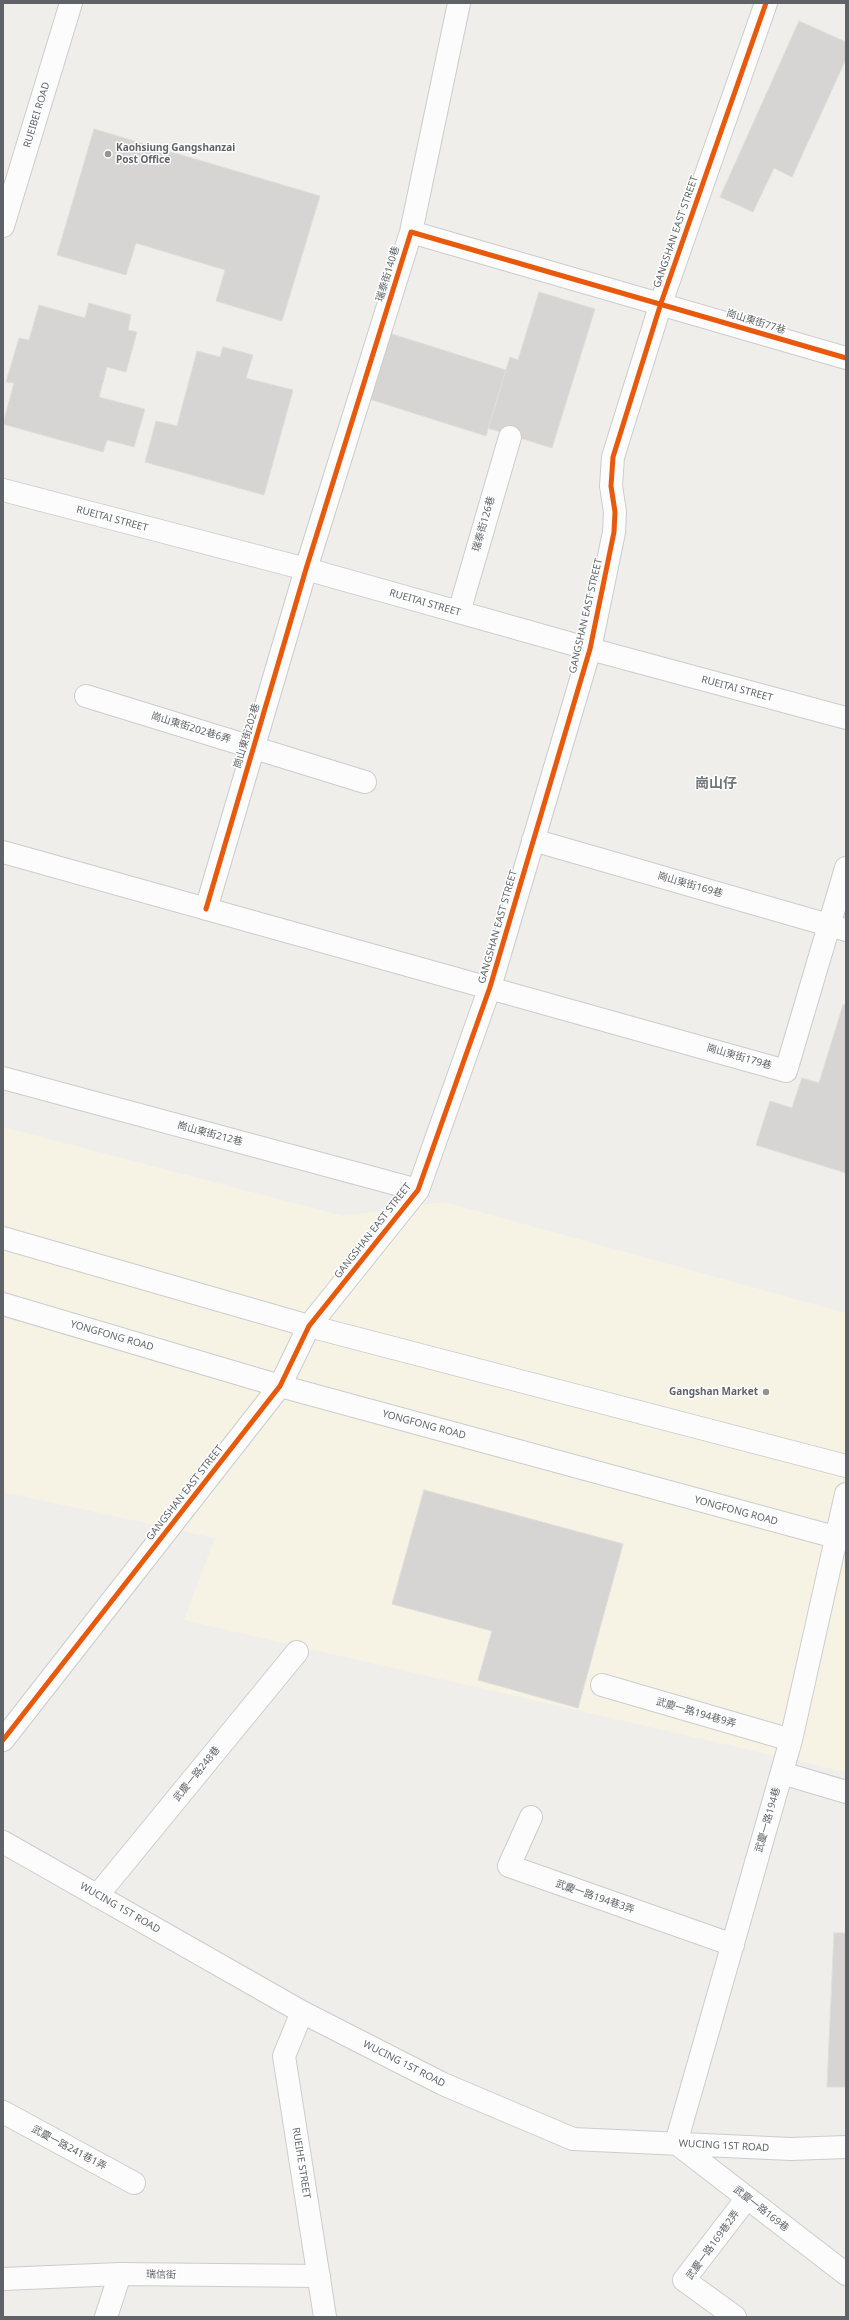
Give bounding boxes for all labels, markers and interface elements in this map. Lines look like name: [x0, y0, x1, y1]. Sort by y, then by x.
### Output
street label: RUEIBEI ROAD: [21, 81, 53, 149]
place label: Kaohsiung Gangshanzai Post Office: [116, 142, 235, 166]
marker: Kaohsiung Gangshanzai Post Office: [103, 149, 113, 159]
street label: GANGSHAN EAST STREET: [651, 174, 701, 290]
street label: 瑞泰街140巷: [374, 245, 402, 303]
street label: 崗山東街77巷: [725, 307, 787, 337]
street label: 瑞泰街126巷: [470, 495, 498, 553]
street label: RUEITAI STREET: [75, 504, 149, 534]
street label: GANGSHAN EAST STREET: [567, 557, 605, 675]
street label: RUEITAI STREET: [388, 587, 462, 619]
street label: RUEITAI STREET: [700, 674, 774, 704]
street label: 崗山東街202巷: [231, 702, 263, 770]
street label: 崗山東街202巷6弄: [150, 710, 232, 746]
district label: 崗山仔: [695, 776, 737, 792]
street label: GANGSHAN EAST STREET: [476, 869, 520, 985]
street label: 崗山東街169巷: [656, 870, 724, 900]
street label: 崗山東街179巷: [705, 1042, 773, 1072]
street label: 崗山東街212巷: [176, 1120, 244, 1148]
street label: GANGSHAN EAST STREET: [332, 1181, 414, 1281]
street label: YONGFONG ROAD: [69, 1318, 155, 1354]
place label: Gangshan Market: [669, 1386, 758, 1398]
marker: Gangshan Market: [761, 1387, 771, 1397]
street label: YONGFONG ROAD: [381, 1408, 467, 1442]
street label: GANGSHAN EAST STREET: [144, 1443, 226, 1543]
street label: YONGFONG ROAD: [693, 1494, 779, 1528]
street label: 武慶一路194巷9弄: [655, 1696, 737, 1730]
street label: 武慶一路248巷: [171, 1744, 223, 1804]
street label: 武慶一路194巷: [753, 1786, 783, 1854]
street label: 武慶一路194巷3弄: [554, 1878, 636, 1916]
street label: WUCING 1ST ROAD: [78, 1880, 162, 1936]
street label: WUCING 1ST ROAD: [361, 2038, 447, 2090]
street label: 武慶一路241巷1弄: [30, 2123, 108, 2173]
street label: RUEIHE STREET: [289, 2127, 313, 2199]
street label: WUCING 1ST ROAD: [678, 2138, 770, 2154]
street label: 武慶一路169巷: [731, 2184, 791, 2234]
street label: 武慶一路169巷2弄: [684, 2208, 742, 2282]
street label: 瑞信街: [146, 2269, 176, 2281]

